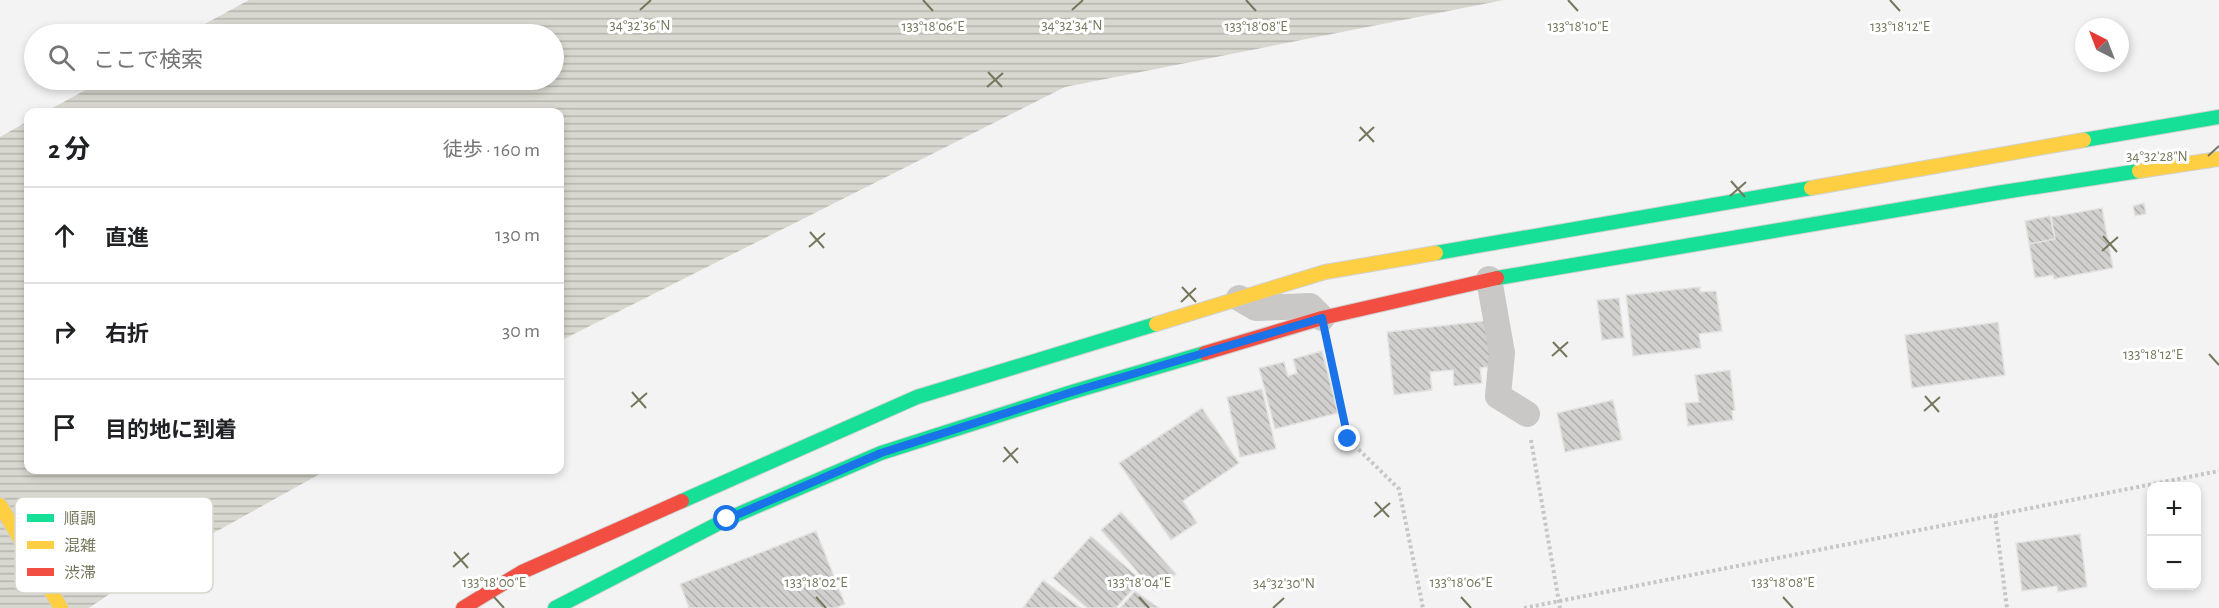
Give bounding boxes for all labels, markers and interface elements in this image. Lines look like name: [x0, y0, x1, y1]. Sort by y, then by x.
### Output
text: 34°32'36"N: [610, 18, 670, 33]
text: 34°32'34"N: [1041, 18, 1103, 33]
north arrow: [2075, 18, 2129, 72]
text: 133°18'06"E: [901, 19, 965, 34]
text: 133°18'08"E: [1224, 19, 1288, 34]
text: 133°18'10"E: [1547, 19, 1609, 34]
text: 133°18'12"E: [1870, 19, 1930, 34]
search box: [24, 24, 564, 90]
icon: search: [45, 41, 78, 74]
text: ここで検索: [93, 49, 203, 71]
text: 2 分: [48, 137, 90, 163]
text: 徒歩 · 160 m: [443, 140, 540, 160]
text: 34°32'28"N: [2126, 149, 2188, 164]
icon: ahead: [48, 219, 81, 252]
text: 130 m: [495, 225, 540, 245]
text: 直進: [105, 227, 149, 249]
icon: right: [48, 315, 81, 348]
text: 30 m: [502, 321, 540, 341]
text: 右折: [105, 323, 149, 345]
text: 133°18'12"E: [2123, 347, 2183, 362]
icon: arrive: [48, 411, 81, 444]
text: 目的地に到着: [105, 419, 237, 441]
route end: [1334, 425, 1360, 451]
map controls: [2147, 482, 2201, 590]
button: +: [2147, 482, 2201, 536]
legend: [15, 497, 213, 593]
route start: [713, 505, 739, 531]
text: 順調: [64, 511, 96, 527]
button: −: [2147, 536, 2201, 590]
text: 混雑: [64, 537, 96, 554]
text: 渋滞: [64, 565, 96, 581]
text: 133°18'00"E: [462, 575, 526, 590]
text: 133°18'02"E: [785, 575, 847, 590]
text: 133°18'04"E: [1107, 575, 1171, 590]
text: 133°18'06"E: [1429, 575, 1493, 590]
text: 133°18'08"E: [1751, 575, 1815, 590]
text: 34°32'30"N: [1253, 576, 1315, 591]

